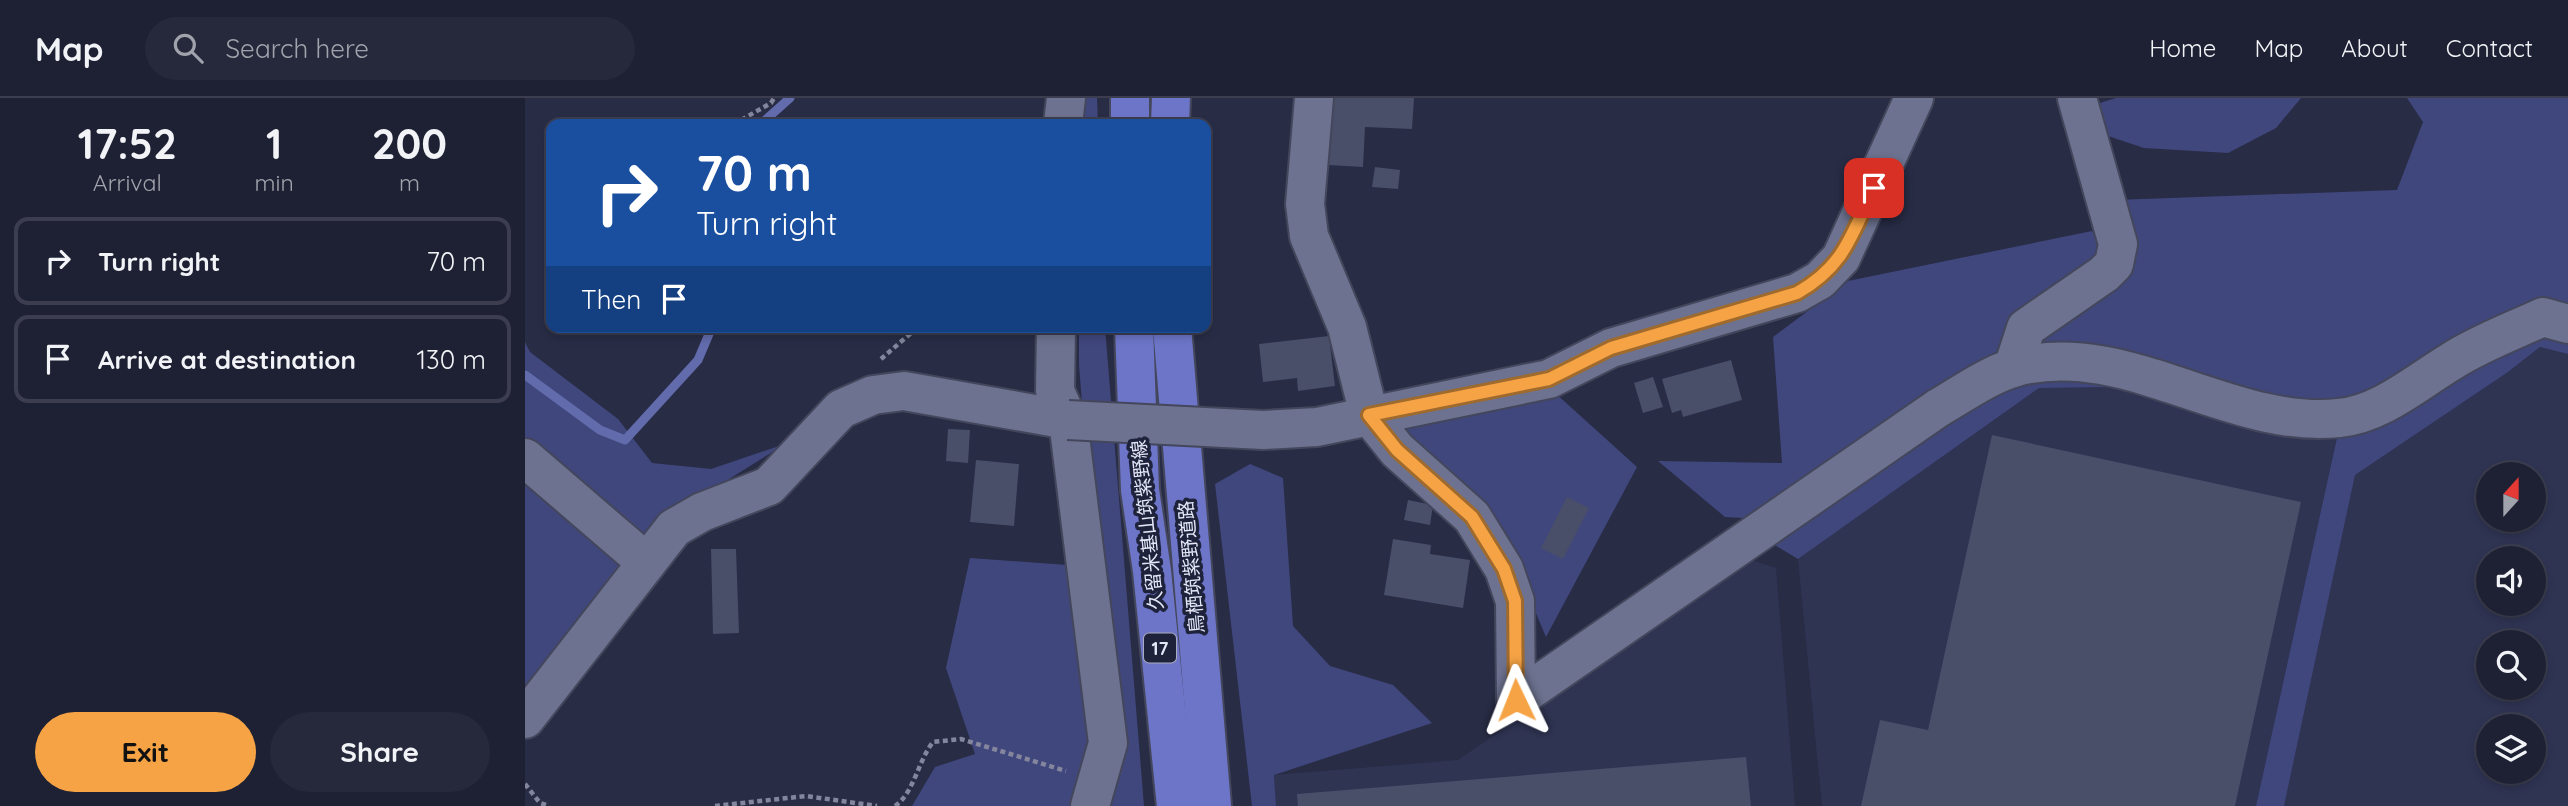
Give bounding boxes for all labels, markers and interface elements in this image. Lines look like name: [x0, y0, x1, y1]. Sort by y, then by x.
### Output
search box: [145, 17, 635, 80]
text: Map: [35, 28, 103, 69]
icon: search: [169, 29, 207, 67]
text: Search here: [225, 32, 369, 65]
text: Home: [2149, 33, 2216, 63]
text: Map: [2254, 33, 2303, 63]
text: About: [2341, 33, 2408, 63]
text: Contact: [2446, 33, 2533, 63]
text: 17:52: [78, 117, 177, 170]
text: 1: [266, 117, 282, 170]
text: 200: [372, 117, 447, 170]
text: 70 m: [696, 142, 812, 203]
icon: right: [581, 147, 672, 238]
pin: [1844, 158, 1904, 218]
text: Arrival: [93, 168, 162, 197]
text: min: [255, 168, 294, 197]
text: m: [399, 168, 420, 197]
icon: arrive: [1855, 169, 1893, 207]
text: Turn right: [696, 203, 837, 243]
icon: right: [39, 242, 77, 280]
text: Turn right: [98, 245, 220, 278]
text: 70 m: [426, 245, 486, 278]
icon: arrive: [655, 280, 693, 318]
text: Then: [581, 283, 641, 316]
icon: arrive: [39, 340, 77, 378]
text: Arrive at destination: [98, 343, 356, 376]
text: 130 m: [416, 343, 486, 376]
street label: 久留米基山筑紫野線: [1126, 439, 1168, 611]
north arrow: [2476, 462, 2546, 532]
map controls: [2476, 462, 2546, 784]
street label: 鳥栖筑紫野道路: [1173, 500, 1209, 634]
button: sound: [2476, 546, 2546, 616]
button: search: [2476, 630, 2546, 700]
road number: 17: [1144, 634, 1176, 662]
position arrow: [1479, 663, 1553, 737]
button: Exit: [35, 712, 256, 792]
button: Share: [270, 712, 490, 792]
button: layers: [2476, 714, 2546, 784]

